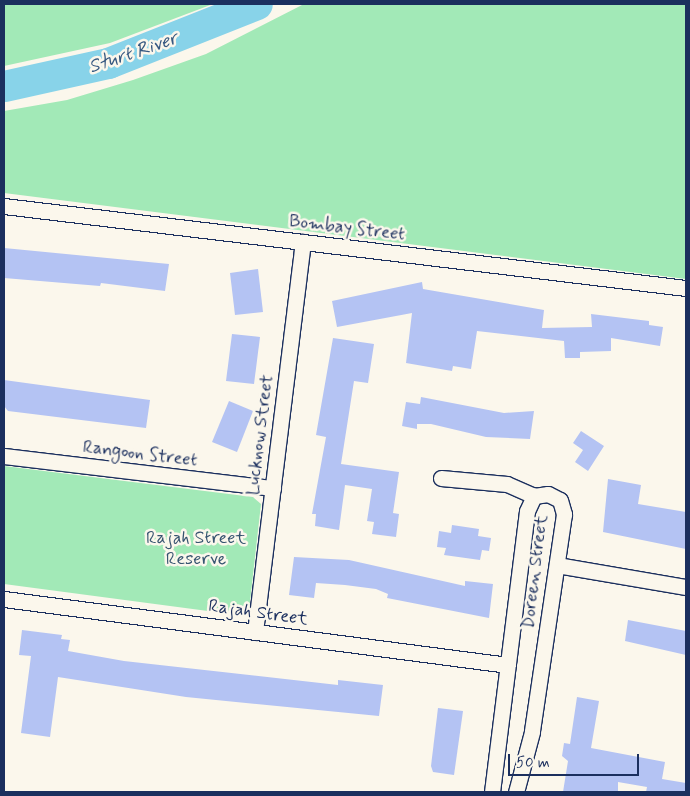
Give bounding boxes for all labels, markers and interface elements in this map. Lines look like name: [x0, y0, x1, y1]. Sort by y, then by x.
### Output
water label: Sturt River: [86, 27, 180, 79]
street label: Bombay Street: [286, 210, 408, 246]
street label: Lucknow Street: [242, 374, 278, 496]
street label: Rangoon Street: [80, 436, 200, 472]
street label: Doreen Street: [517, 514, 553, 630]
park label: Rajah Street Reserve: [146, 528, 246, 570]
street label: Rajah Street: [207, 595, 309, 631]
scale bar: [510, 744, 641, 776]
text: 50 m: [516, 753, 550, 773]

